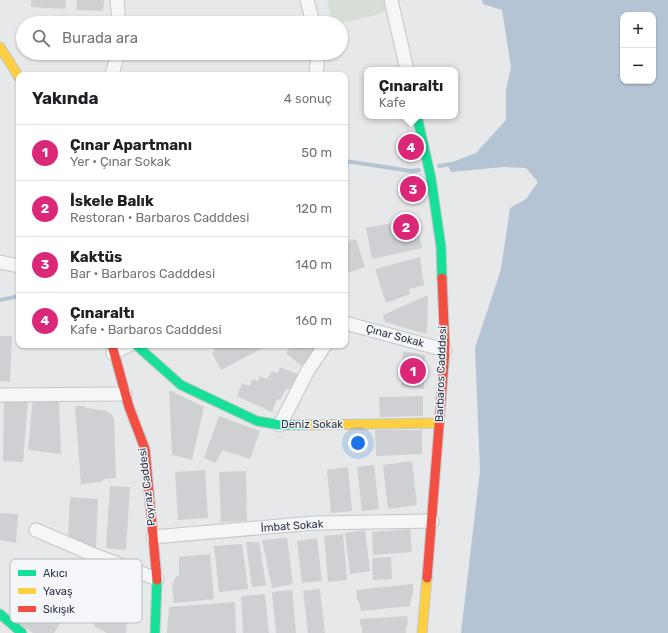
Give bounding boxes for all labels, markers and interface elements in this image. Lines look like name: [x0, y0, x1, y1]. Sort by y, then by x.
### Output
map controls: [620, 12, 656, 84]
button: +: [620, 12, 656, 48]
search box: [16, 16, 348, 60]
icon: search: [30, 27, 52, 49]
text: Burada ara: [62, 29, 138, 47]
button: −: [620, 48, 656, 84]
popup: [364, 67, 458, 119]
text: Çınaraltı: [379, 77, 443, 95]
text: Yakında: [32, 88, 98, 108]
text: 4 sonuç: [284, 91, 332, 106]
text: Kafe: [379, 95, 406, 110]
pin: 4: [398, 132, 424, 162]
text: Çınar Apartmanı: [70, 136, 192, 154]
text: 1: [42, 145, 48, 160]
text: 50 m: [301, 145, 332, 160]
text: Yer · Çınar Sokak: [70, 154, 171, 169]
pin: 3: [400, 174, 426, 204]
text: İskele Balık: [70, 192, 154, 210]
text: 2: [41, 201, 49, 216]
text: 120 m: [296, 201, 332, 216]
text: Restoran · Barbaros Cadddesi: [70, 210, 249, 225]
pin: 2: [393, 212, 419, 242]
text: Kaktüs: [70, 248, 122, 266]
text: 3: [41, 257, 49, 272]
text: 140 m: [295, 257, 332, 272]
text: Bar · Barbaros Cadddesi: [70, 266, 215, 281]
text: Çınaraltı: [70, 304, 134, 322]
text: 4: [41, 313, 49, 328]
text: 160 m: [296, 313, 332, 328]
text: Kafe · Barbaros Cadddesi: [70, 322, 222, 337]
street label: Çınar Sokak: [364, 322, 426, 350]
street label: Barbaros Cadddesi: [433, 326, 449, 422]
pin: 1: [400, 356, 426, 386]
street label: Deniz Sokak: [281, 418, 343, 431]
your location: [348, 433, 368, 453]
street label: Poyraz Caddesi: [136, 447, 158, 527]
street label: İmbat Sokak: [260, 516, 324, 535]
legend: [10, 559, 142, 623]
text: Akıcı: [43, 567, 67, 580]
text: Yavaş: [43, 585, 73, 598]
text: Sıkışık: [43, 603, 75, 616]

